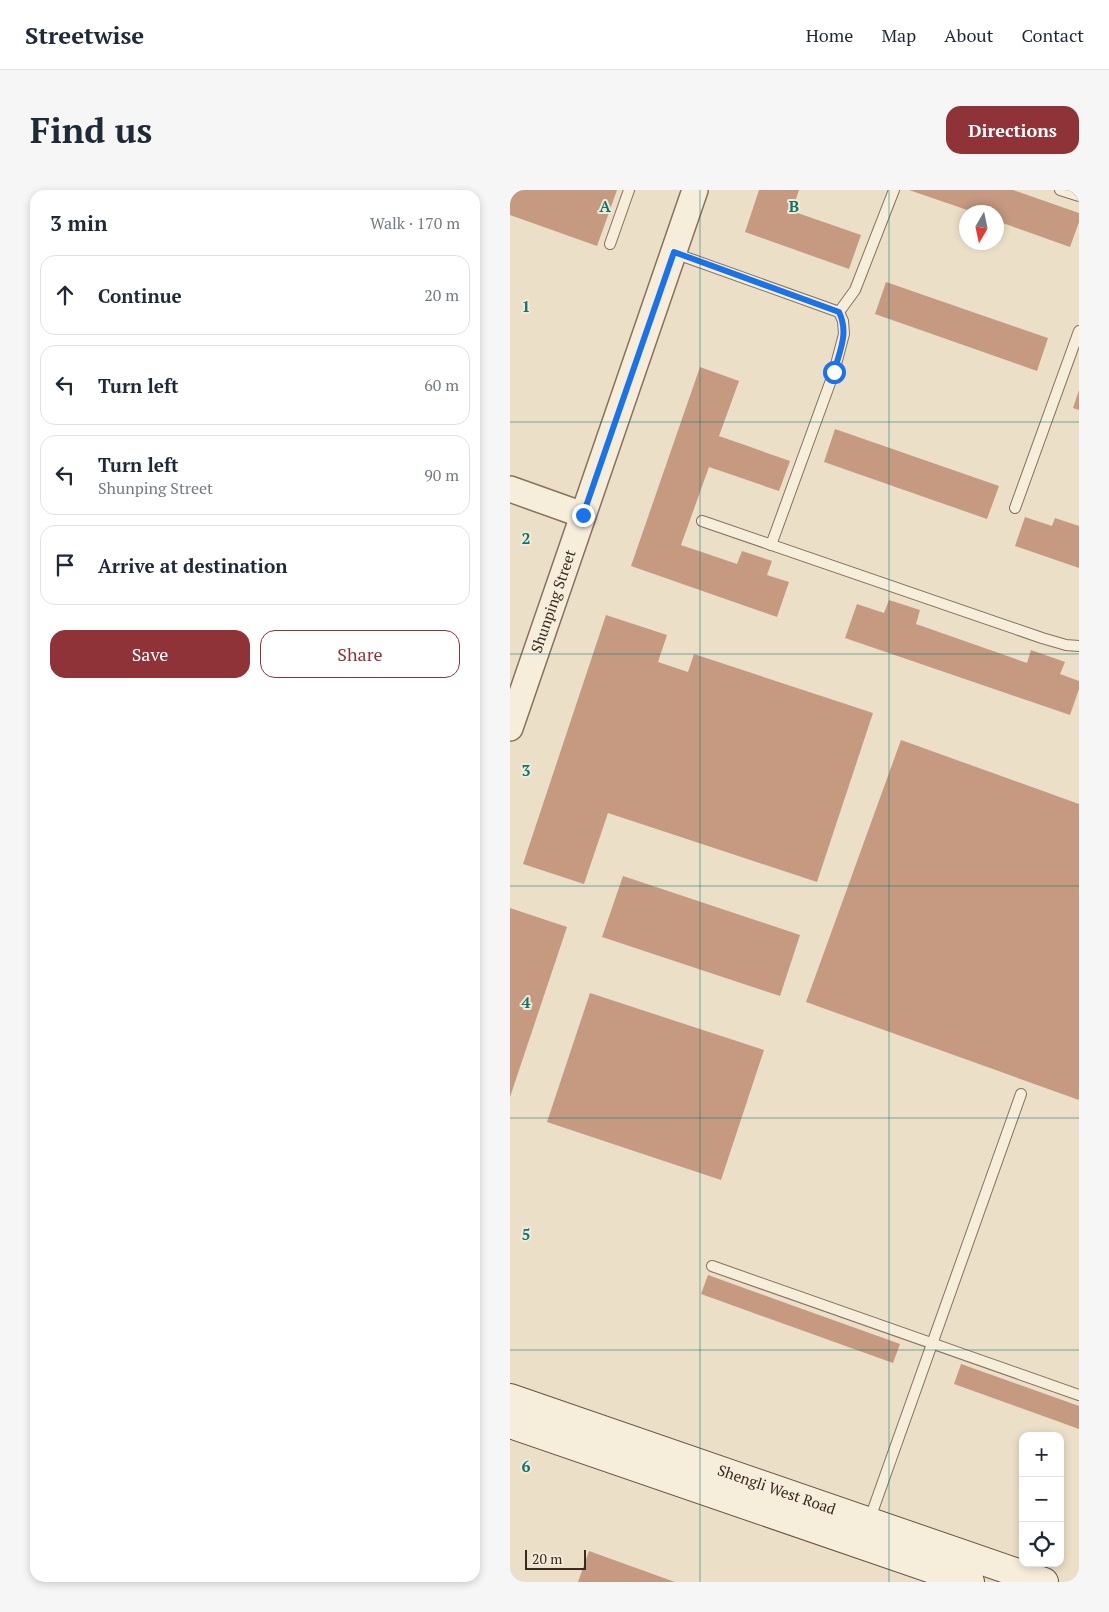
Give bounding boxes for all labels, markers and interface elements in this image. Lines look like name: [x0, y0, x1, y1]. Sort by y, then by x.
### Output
text: Streetwise: [25, 19, 144, 51]
text: Home: [806, 23, 853, 47]
text: Map: [881, 23, 916, 47]
text: About: [944, 23, 993, 47]
text: Contact: [1021, 23, 1084, 47]
button: Directions: [946, 106, 1079, 154]
text: Find us: [30, 107, 152, 153]
text: A: [599, 195, 611, 217]
text: B: [789, 195, 799, 217]
north arrow: [959, 205, 1004, 250]
text: 3 min: [50, 209, 107, 237]
text: Walk · 170 m: [370, 212, 460, 234]
icon: ahead: [51, 281, 79, 309]
text: Continue: [98, 283, 182, 308]
text: 20 m: [424, 284, 459, 306]
text: 1: [521, 295, 531, 317]
route start: [823, 361, 846, 384]
icon: left: [51, 371, 79, 399]
text: Turn left: [98, 373, 179, 398]
text: 60 m: [424, 374, 459, 396]
text: Turn left: [98, 452, 179, 477]
icon: left: [51, 461, 79, 489]
text: 90 m: [424, 464, 459, 486]
text: Shunping Street: [98, 477, 213, 499]
route end: [572, 504, 595, 527]
text: 2: [521, 527, 531, 549]
street label: Shunping Street: [526, 546, 580, 655]
icon: arrive: [51, 551, 79, 579]
text: Arrive at destination: [98, 553, 287, 578]
button: Save: [50, 630, 250, 678]
button: Share: [260, 630, 460, 678]
text: 3: [521, 759, 531, 781]
text: 4: [521, 991, 531, 1013]
text: 5: [521, 1223, 531, 1245]
map controls: [1019, 1432, 1064, 1567]
button: +: [1019, 1432, 1064, 1477]
text: 6: [521, 1455, 531, 1477]
street label: Shengli West Road: [715, 1459, 839, 1519]
button: −: [1019, 1477, 1064, 1522]
button: locate: [1019, 1522, 1064, 1567]
scale bar: [525, 1547, 586, 1570]
text: 20 m: [532, 1549, 562, 1568]

